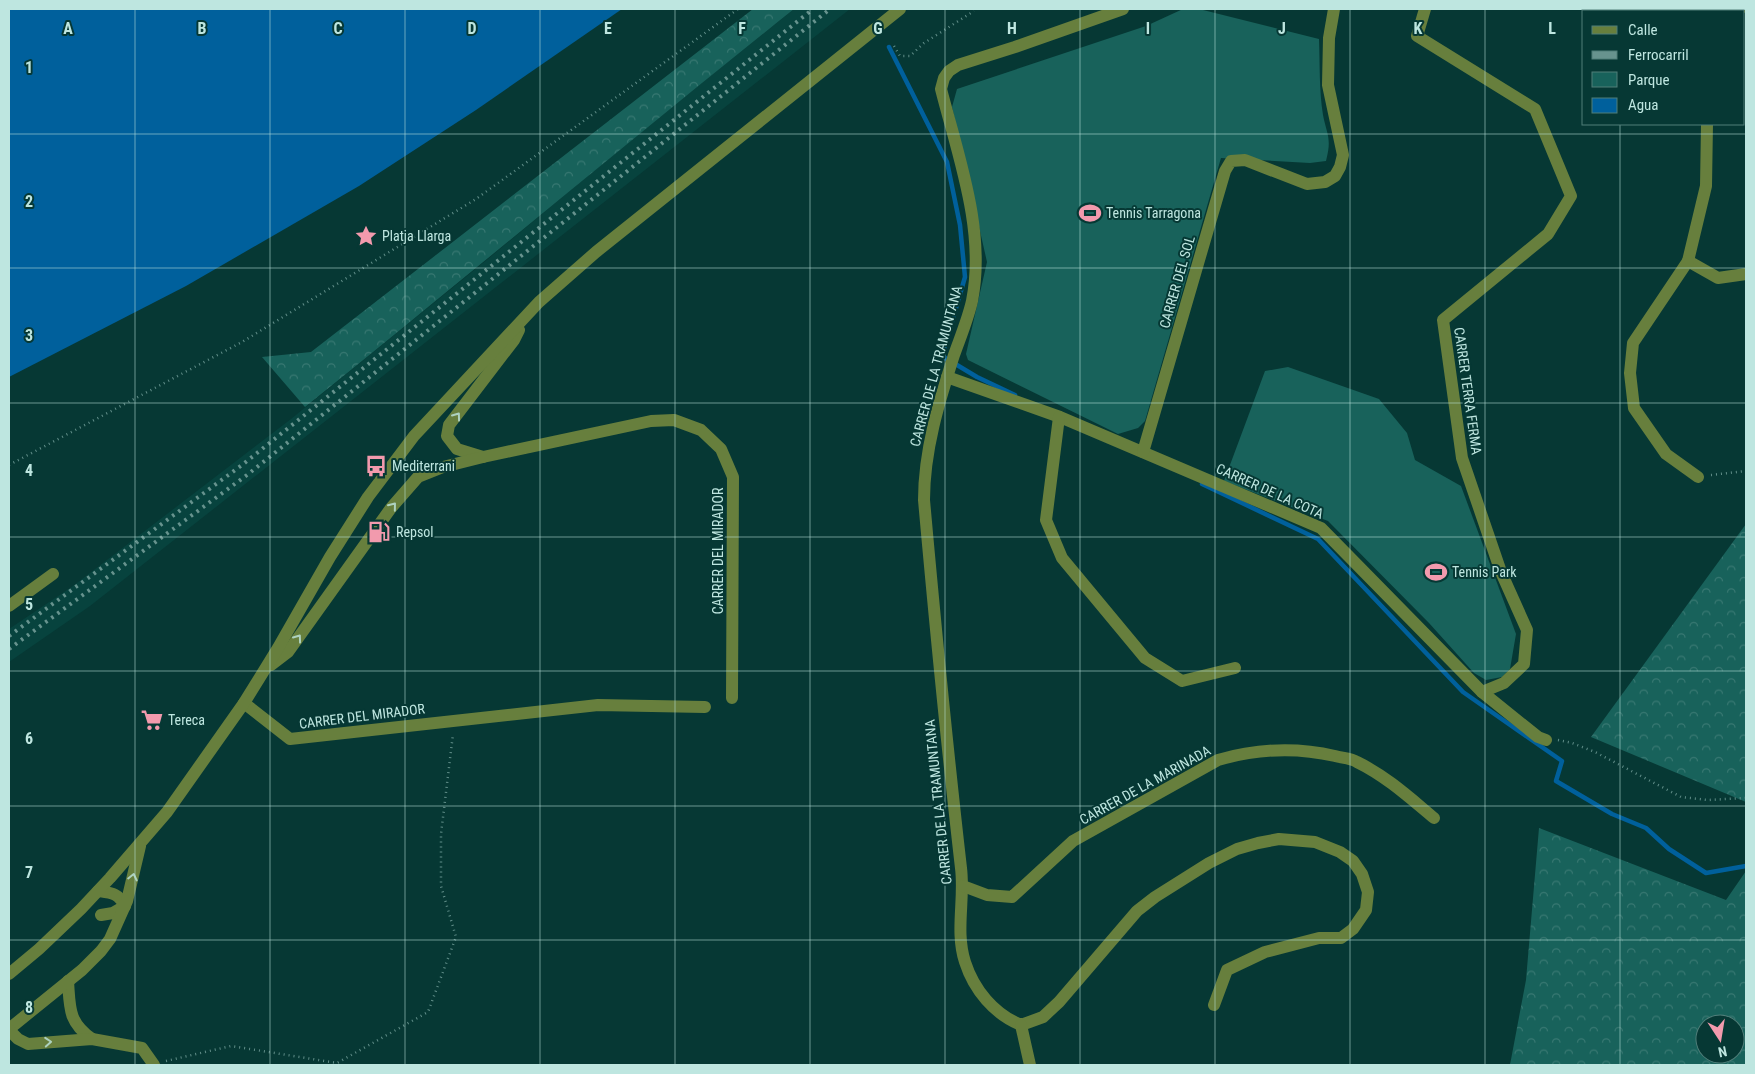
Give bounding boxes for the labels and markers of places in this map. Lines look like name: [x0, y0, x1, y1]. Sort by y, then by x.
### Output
sports icon: Tennis Tarragona: [1077, 200, 1103, 226]
place label: Tennis Tarragona: [1106, 205, 1201, 221]
place icon: Platja Llarga: [353, 223, 379, 249]
place label: Platja Llarga: [382, 228, 451, 244]
bus stop icon: Mediterrani: [363, 453, 389, 479]
place label: Mediterrani: [392, 458, 455, 474]
fuel station icon: Repsol: [366, 519, 392, 545]
place label: Repsol: [396, 524, 434, 540]
sports icon: Tennis Park: [1423, 559, 1449, 585]
place label: Tennis Park: [1452, 564, 1517, 580]
supermarket icon: Tereca: [139, 707, 165, 733]
place label: Tereca: [168, 712, 205, 728]

